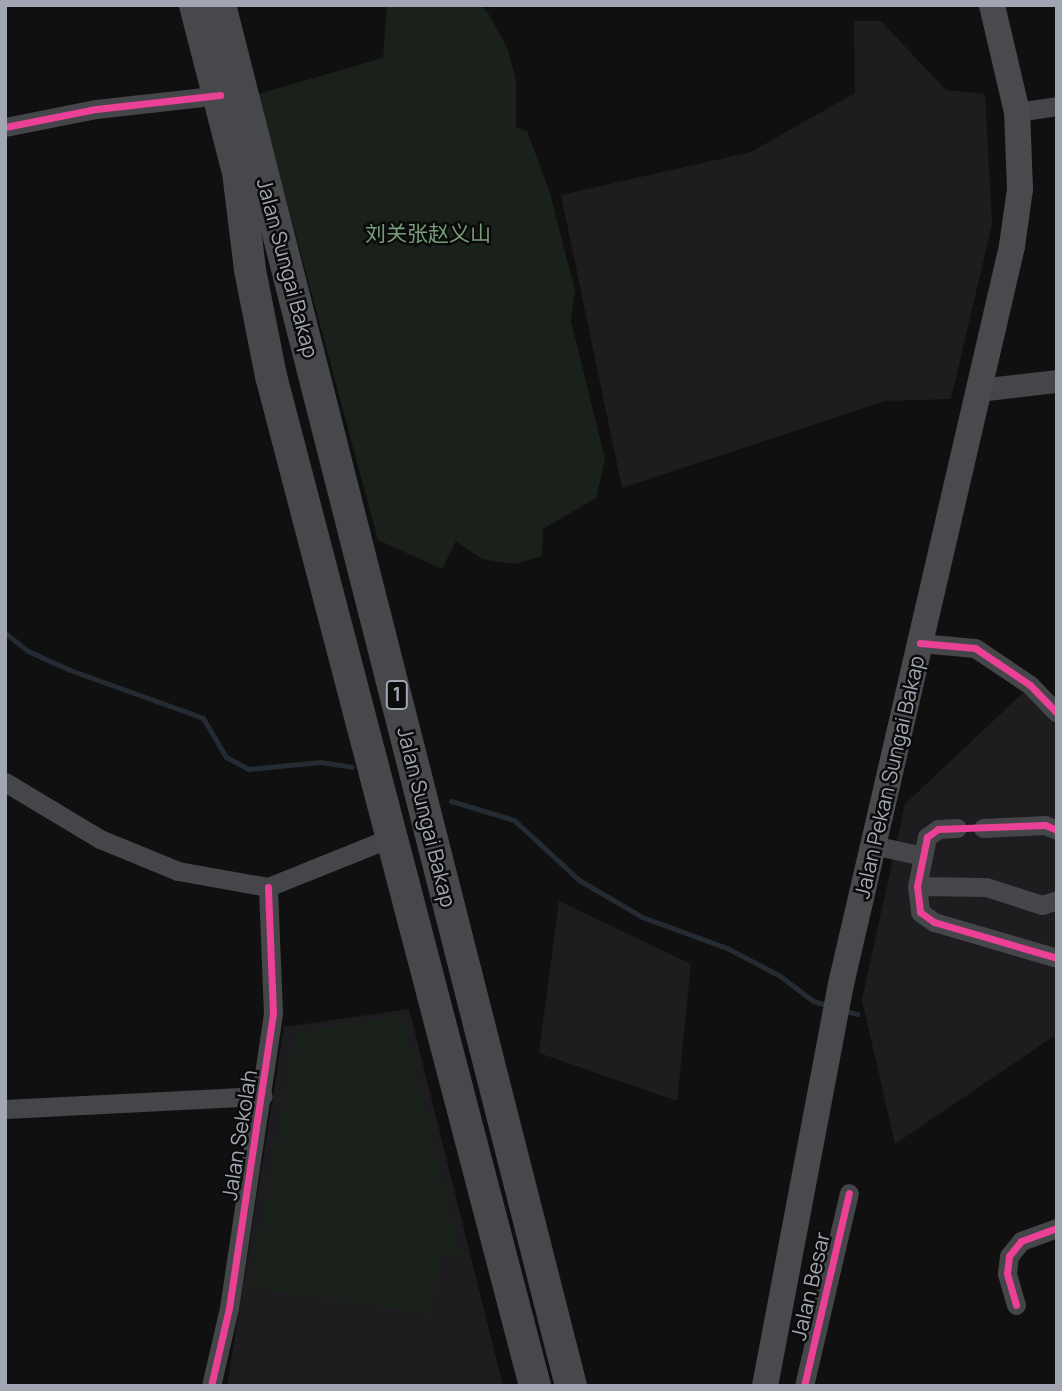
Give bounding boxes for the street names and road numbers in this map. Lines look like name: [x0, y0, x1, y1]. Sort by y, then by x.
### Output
street label: Jalan Sungai Bakap: [252, 175, 324, 361]
street label: Jalan Pekan Sungai Bakap: [849, 653, 929, 901]
road number: 1: [385, 680, 409, 710]
street label: Jalan Sungai Bakap: [392, 724, 462, 910]
street label: Jalan Sekolah: [216, 1068, 262, 1202]
street label: Jalan Besar: [785, 1230, 835, 1342]

